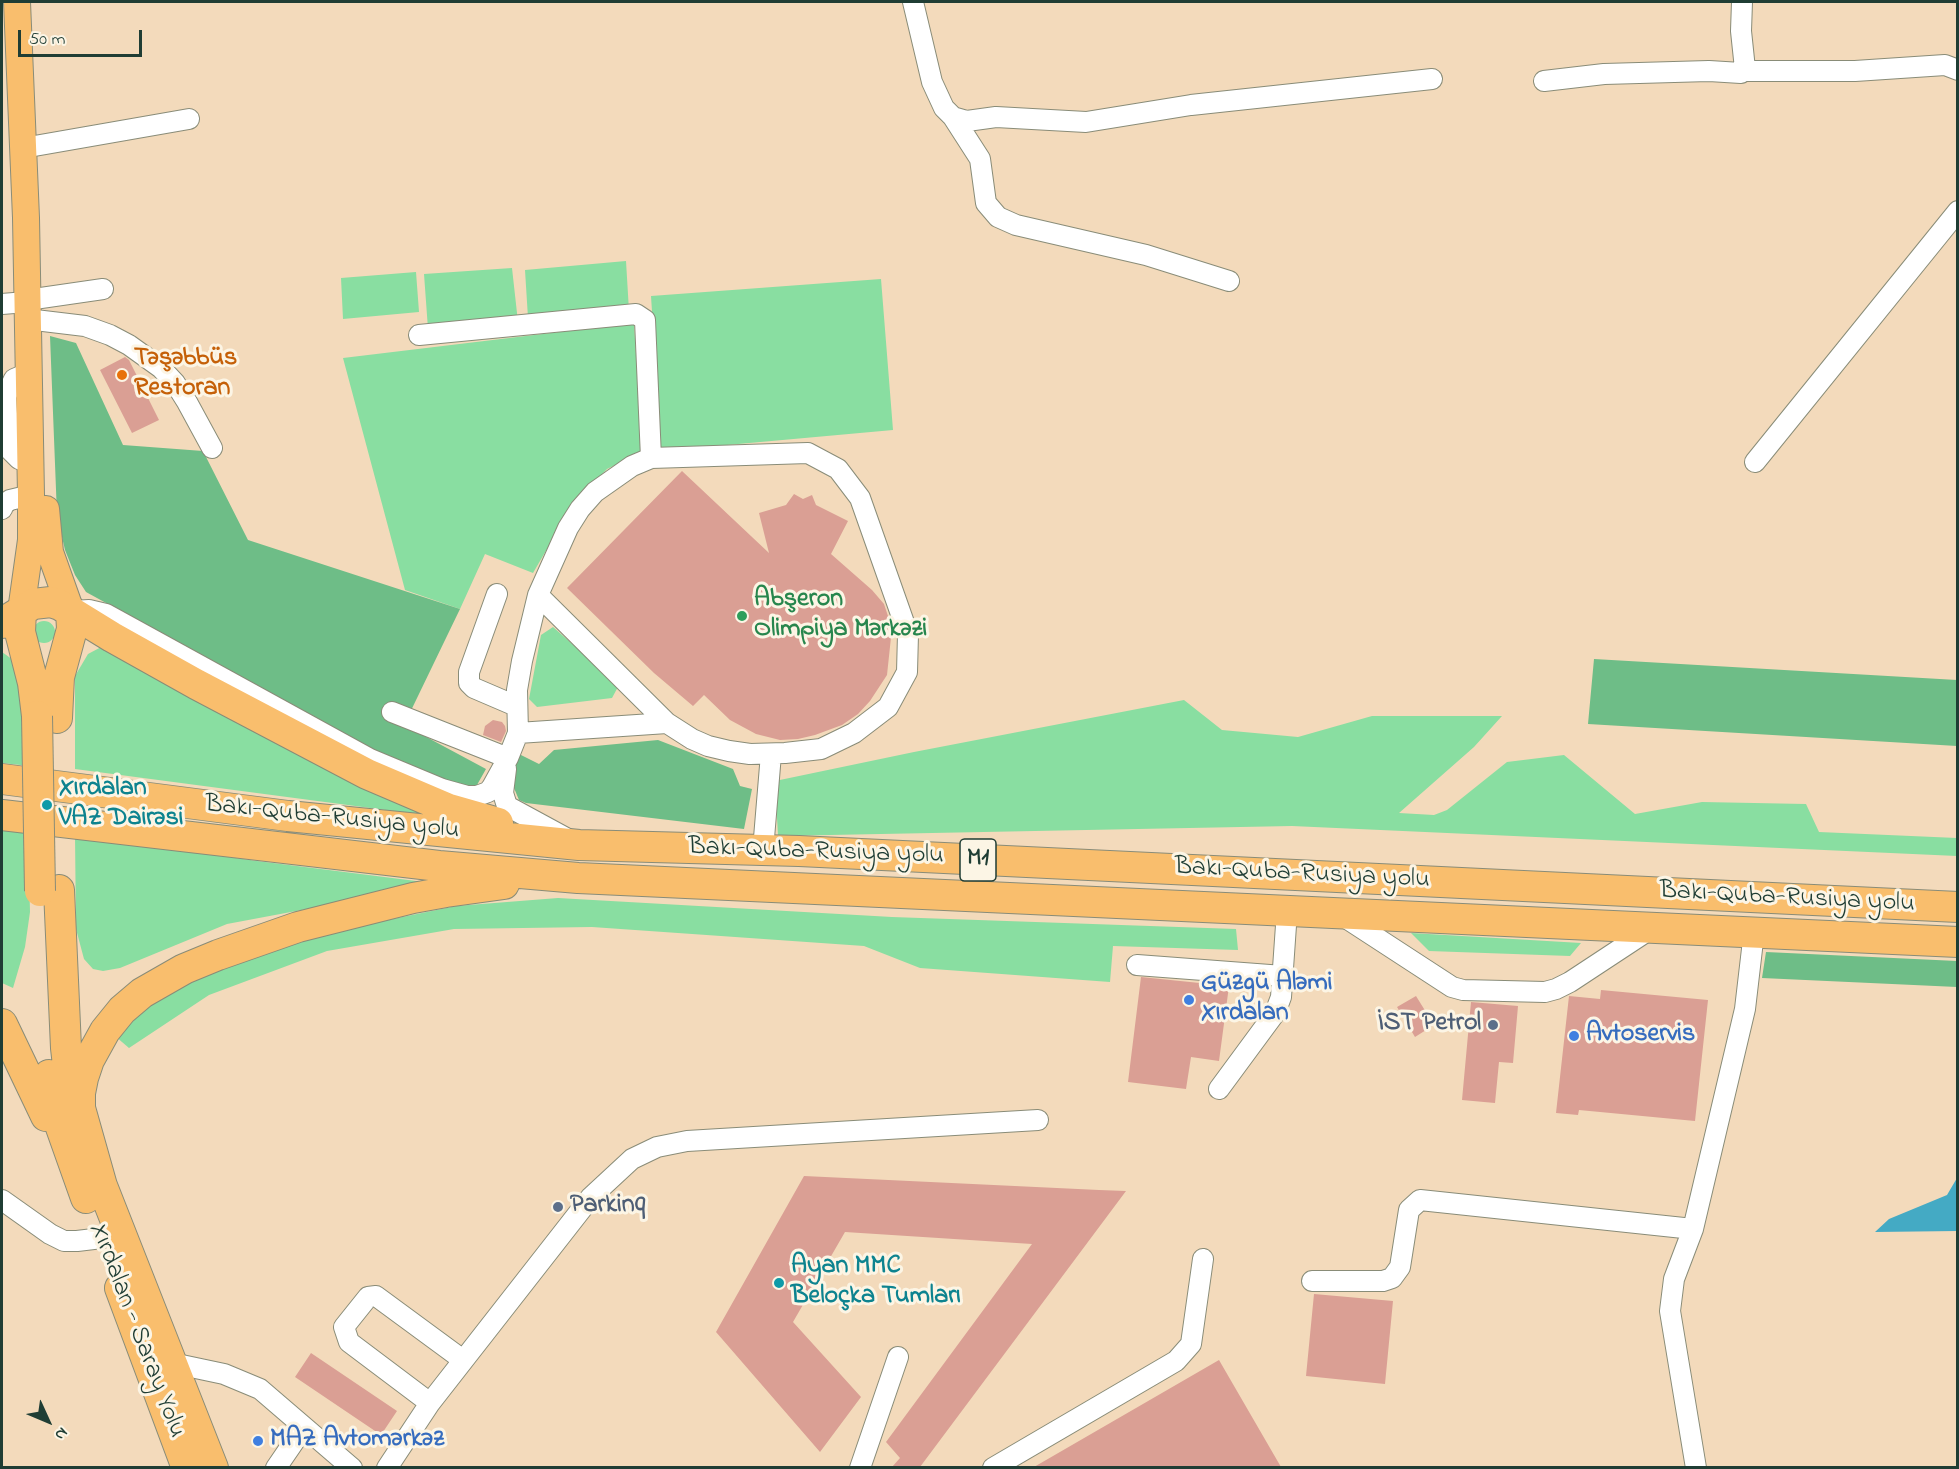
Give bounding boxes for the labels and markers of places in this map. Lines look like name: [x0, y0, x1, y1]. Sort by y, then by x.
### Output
place label: Təşəbbüs Restoran: [134, 344, 237, 406]
marker: Təşəbbüs Restoran: [115, 368, 129, 382]
place label: Abşeron Olimpiya Mərkəzi: [754, 585, 927, 646]
marker: Abşeron Olimpiya Mərkəzi: [735, 609, 749, 623]
place label: Xırdalan VAZ Dairəsi: [59, 774, 183, 836]
marker: Xırdalan VAZ Dairəsi: [40, 798, 54, 812]
place label: Güzgü Aləmi Xırdalan: [1201, 969, 1332, 1030]
marker: Güzgü Aləmi Xırdalan: [1182, 993, 1196, 1007]
place label: İST Petrol: [1378, 1009, 1481, 1041]
marker: İST Petrol: [1486, 1018, 1500, 1032]
place label: Avtoservis: [1586, 1020, 1695, 1052]
marker: Avtoservis: [1567, 1029, 1581, 1043]
place label: Parkinq: [570, 1191, 645, 1223]
marker: Parkinq: [551, 1200, 565, 1214]
place label: Ayan MMC Beloçka Tumları: [791, 1252, 961, 1314]
marker: Ayan MMC Beloçka Tumları: [772, 1276, 786, 1290]
place label: MAZ Avtomərkəz: [270, 1425, 444, 1457]
marker: MAZ Avtomərkəz: [251, 1434, 265, 1448]

